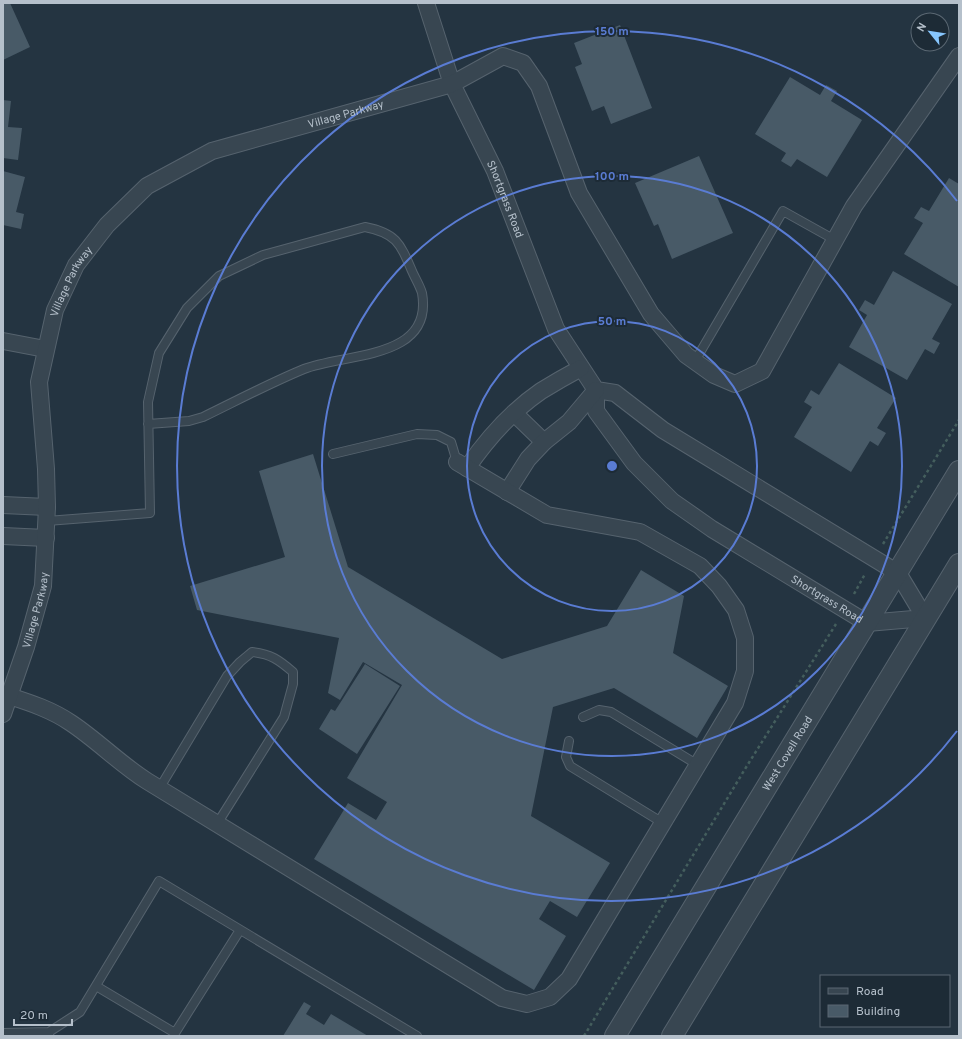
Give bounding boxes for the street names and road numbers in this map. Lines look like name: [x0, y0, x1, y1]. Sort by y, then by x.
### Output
street label: Village Parkway: [306, 97, 386, 132]
street label: Shortgrass Road: [483, 158, 526, 240]
street label: Village Parkway: [48, 244, 96, 318]
street label: Village Parkway: [20, 572, 52, 650]
street label: Shortgrass Road: [788, 572, 865, 627]
street label: West Covell Road: [760, 714, 816, 794]

